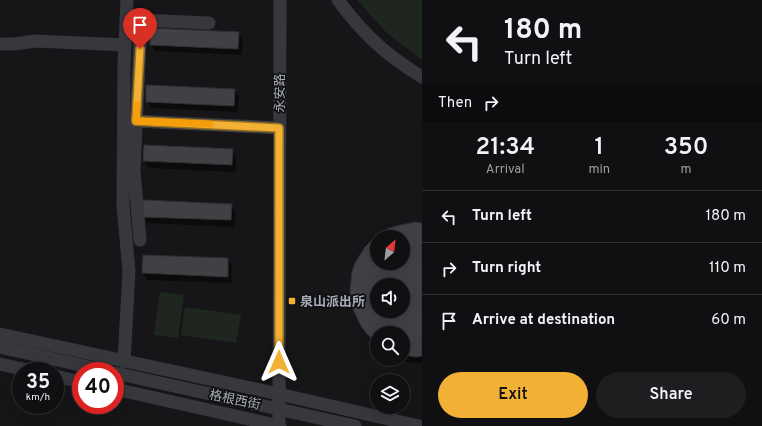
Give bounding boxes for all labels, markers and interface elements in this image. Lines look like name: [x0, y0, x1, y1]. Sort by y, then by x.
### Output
pin: [123, 8, 157, 49]
text: 180 m: [504, 13, 582, 49]
icon: arrive: [129, 14, 151, 36]
icon: left: [438, 16, 490, 68]
text: Turn left: [504, 48, 572, 71]
street label: 永安路: [273, 73, 289, 113]
icon: right: [480, 92, 502, 114]
text: Then: [438, 94, 472, 113]
text: 21:34: [476, 133, 535, 163]
text: 1: [595, 133, 604, 163]
text: 350: [664, 133, 708, 163]
text: Arrival: [486, 162, 525, 178]
text: min: [588, 162, 610, 178]
text: m: [681, 162, 692, 178]
icon: left: [438, 206, 460, 228]
text: Turn left: [472, 207, 532, 226]
text: 180 m: [706, 207, 746, 226]
north arrow: [370, 230, 410, 270]
map controls: [370, 230, 410, 414]
icon: right: [438, 258, 460, 280]
text: Turn right: [472, 259, 541, 278]
text: 110 m: [709, 259, 746, 278]
button: sound: [370, 278, 410, 318]
place label: 泉山派出所: [300, 294, 365, 311]
marker: 泉山派出所: [287, 296, 297, 306]
icon: arrive: [438, 310, 460, 332]
text: Arrive at destination: [472, 311, 615, 330]
text: 60 m: [711, 311, 746, 330]
button: search: [370, 326, 410, 366]
position arrow: [258, 341, 300, 383]
speed limit sign: 40: [72, 362, 124, 414]
text: 35: [26, 370, 50, 396]
button: Exit: [438, 372, 588, 418]
button: Share: [596, 372, 746, 418]
button: layers: [370, 374, 410, 414]
street label: 格根西街: [207, 388, 262, 414]
text: km/h: [26, 391, 50, 404]

